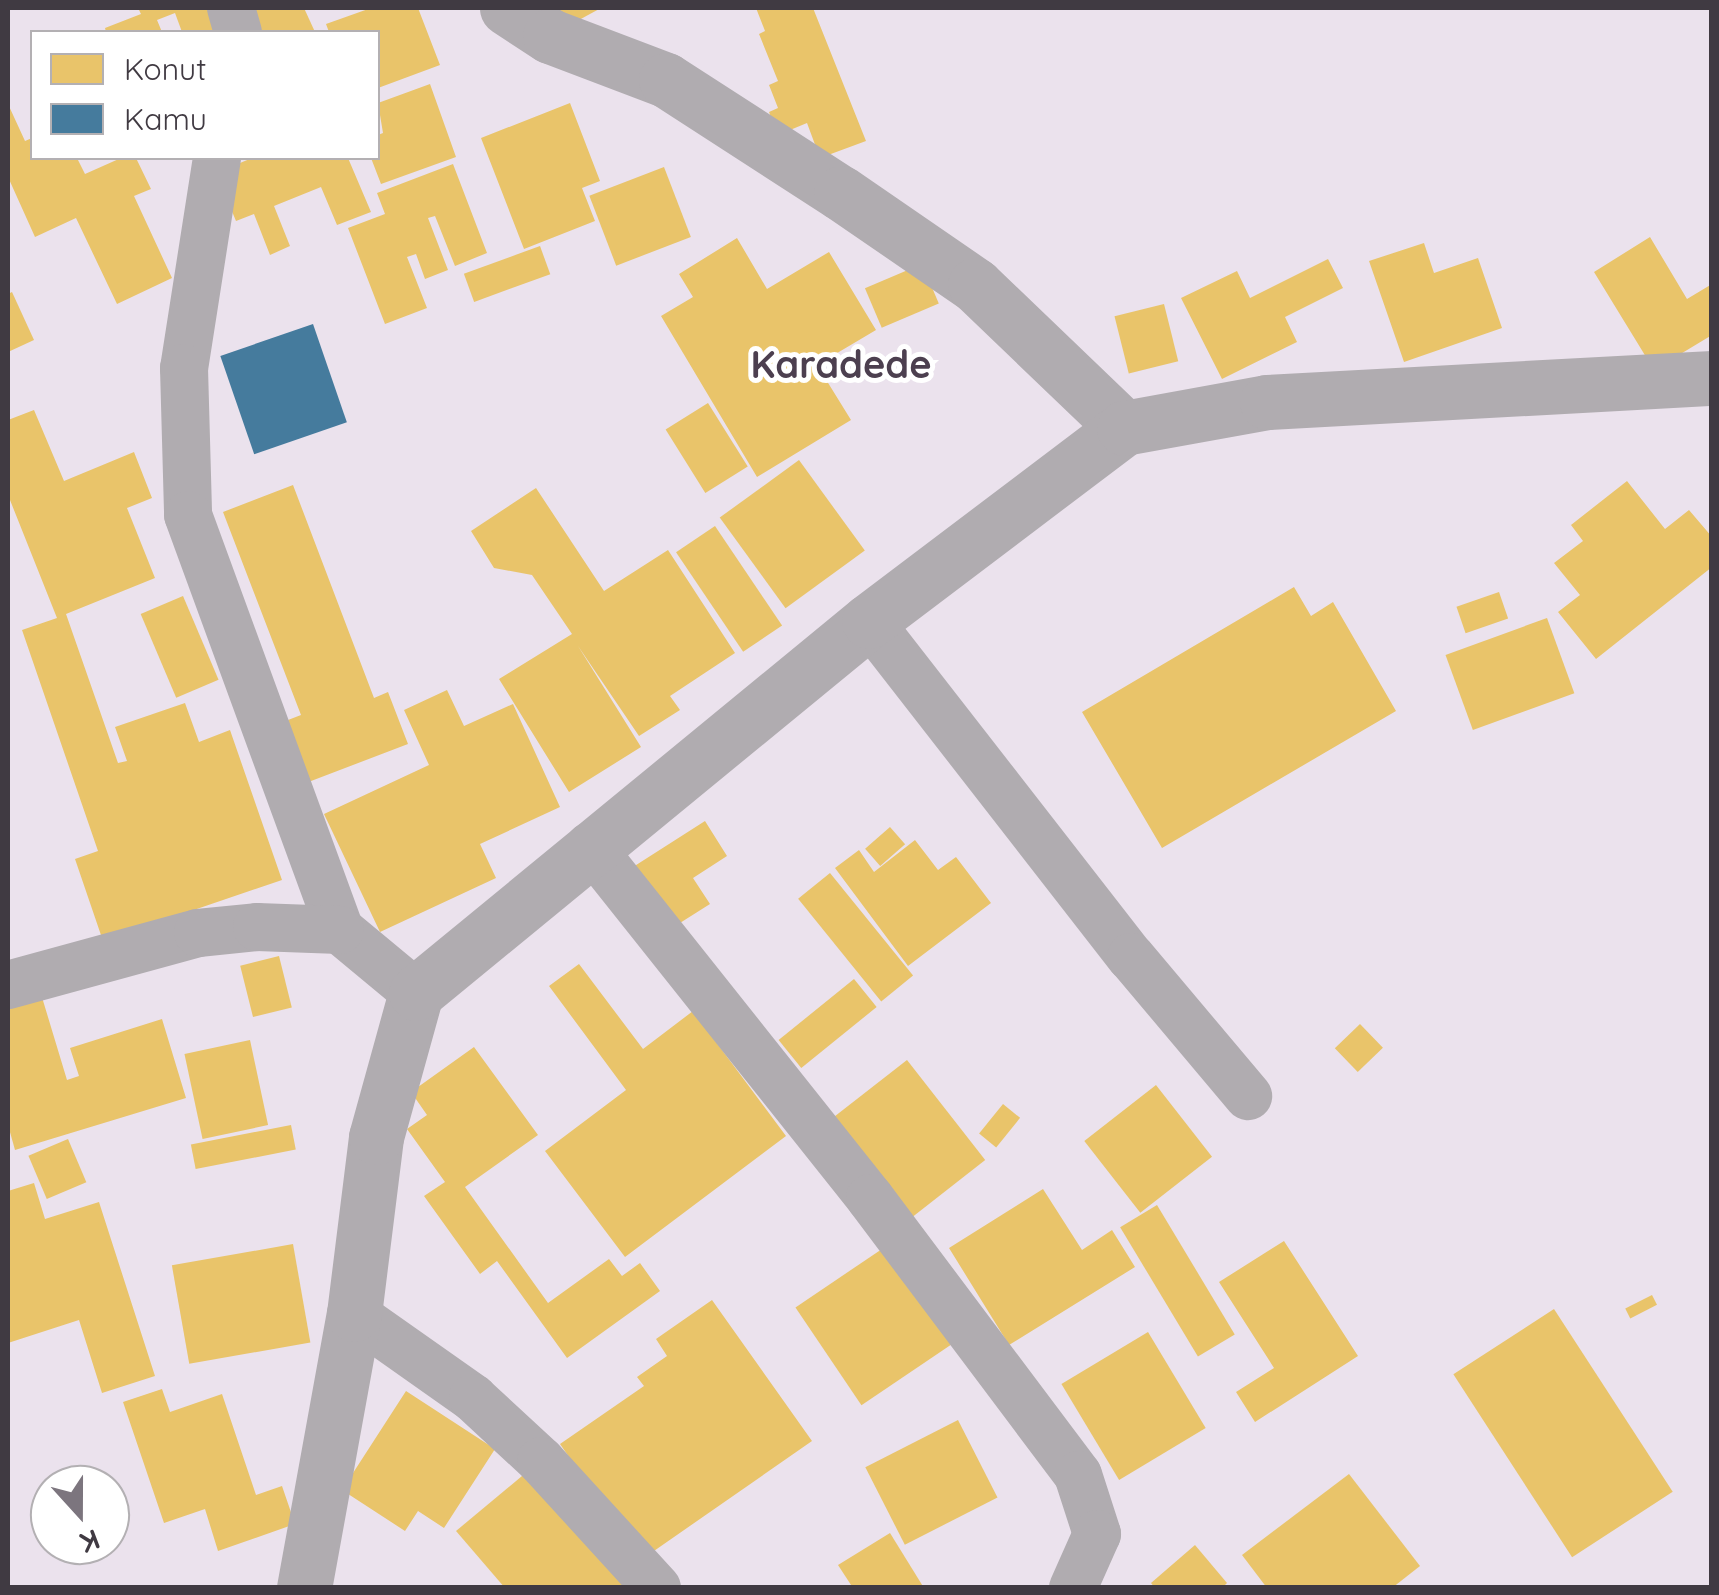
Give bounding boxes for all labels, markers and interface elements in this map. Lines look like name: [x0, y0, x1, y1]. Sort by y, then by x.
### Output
legend: [30, 30, 380, 160]
text: Konut: [124, 50, 206, 88]
text: Kamu: [124, 100, 207, 138]
district label: Karadede: [750, 342, 932, 388]
north arrow: [30, 1465, 130, 1565]
text: K: [75, 1522, 105, 1561]

